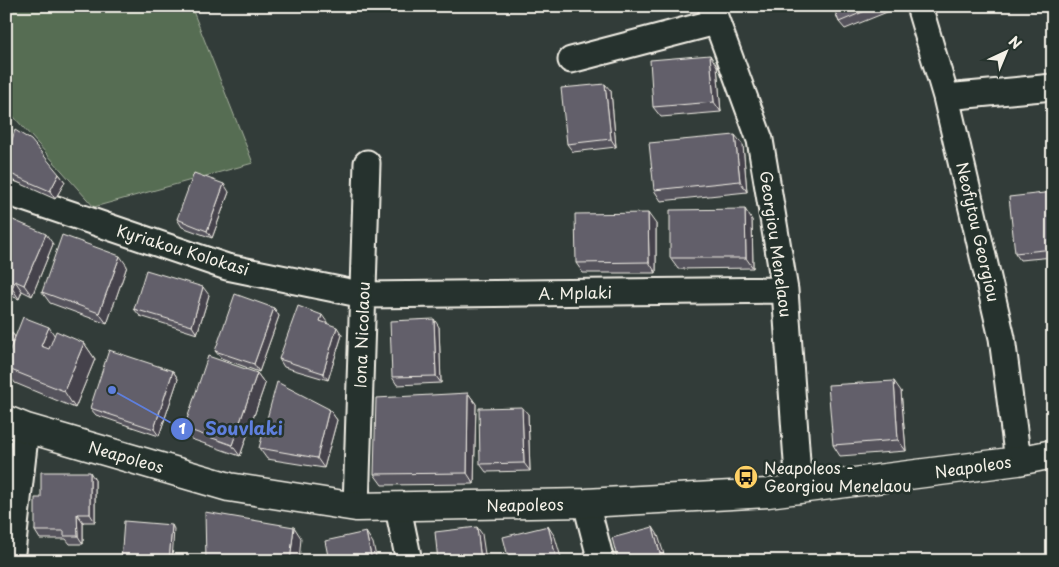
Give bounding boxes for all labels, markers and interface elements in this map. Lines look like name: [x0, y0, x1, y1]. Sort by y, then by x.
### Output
north arrow: [982, 28, 1032, 78]
text: N: [1004, 31, 1027, 54]
street label: Neofytou Georgiou: [951, 160, 1007, 304]
street label: Georgiou Menelaou: [755, 169, 799, 319]
street label: Kyriakou Kolokasi: [114, 217, 252, 281]
street label: A. Mplaki: [538, 279, 612, 305]
street label: Iona Nicolaou: [347, 281, 375, 389]
callout: Souvlaki: [170, 412, 293, 445]
text: Souvlaki: [205, 414, 283, 441]
text: 1: [178, 416, 186, 439]
street label: Neapoleos: [86, 434, 167, 478]
street label: Neapoleos: [933, 449, 1013, 483]
place label: Neapoleos - Georgiou Menelaou: [764, 455, 912, 497]
bus stop icon: Neapoleos - Georgiou Menelaou: [733, 464, 759, 490]
street label: Neapoleos: [486, 491, 564, 517]

